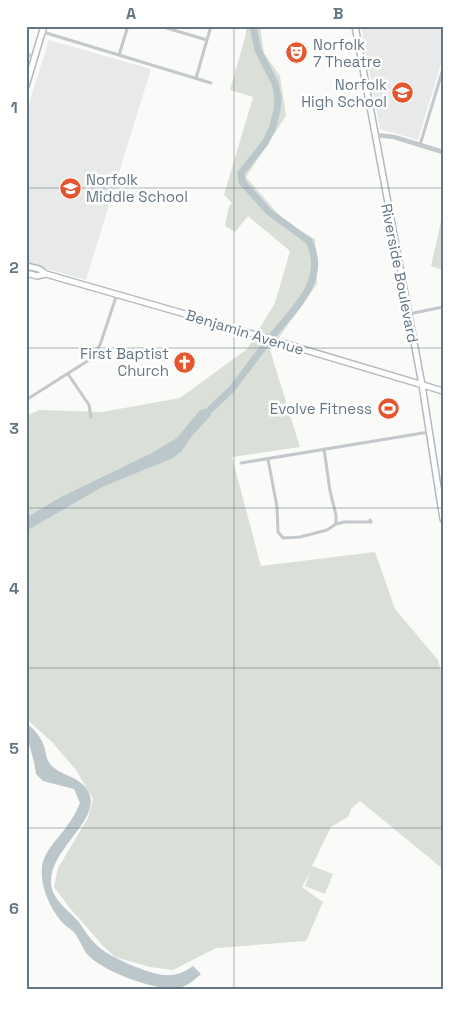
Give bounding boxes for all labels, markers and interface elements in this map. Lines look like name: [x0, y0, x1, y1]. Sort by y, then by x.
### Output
text: A: [126, 3, 136, 24]
text: B: [333, 3, 343, 24]
place label: Norfolk 7 Theatre: [313, 35, 381, 71]
theatre icon: Norfolk 7 Theatre: [285, 41, 309, 65]
place label: Norfolk High School: [301, 75, 387, 111]
school or university icon: Norfolk High School: [391, 81, 415, 105]
text: 1: [10, 97, 18, 118]
place label: Norfolk Middle School: [86, 170, 188, 206]
school or university icon: Norfolk Middle School: [58, 176, 82, 200]
street label: Riverside Boulevard: [377, 202, 423, 344]
text: 2: [9, 257, 19, 278]
street label: Benjamin Avenue: [184, 305, 307, 359]
place label: First Baptist Church: [80, 344, 169, 380]
church icon: First Baptist Church: [173, 350, 197, 374]
sports icon: Evolve Fitness: [376, 396, 400, 420]
place label: Evolve Fitness: [270, 399, 372, 418]
text: 3: [9, 418, 19, 439]
text: 4: [9, 578, 19, 599]
text: 5: [9, 738, 19, 759]
text: 6: [9, 898, 19, 919]

